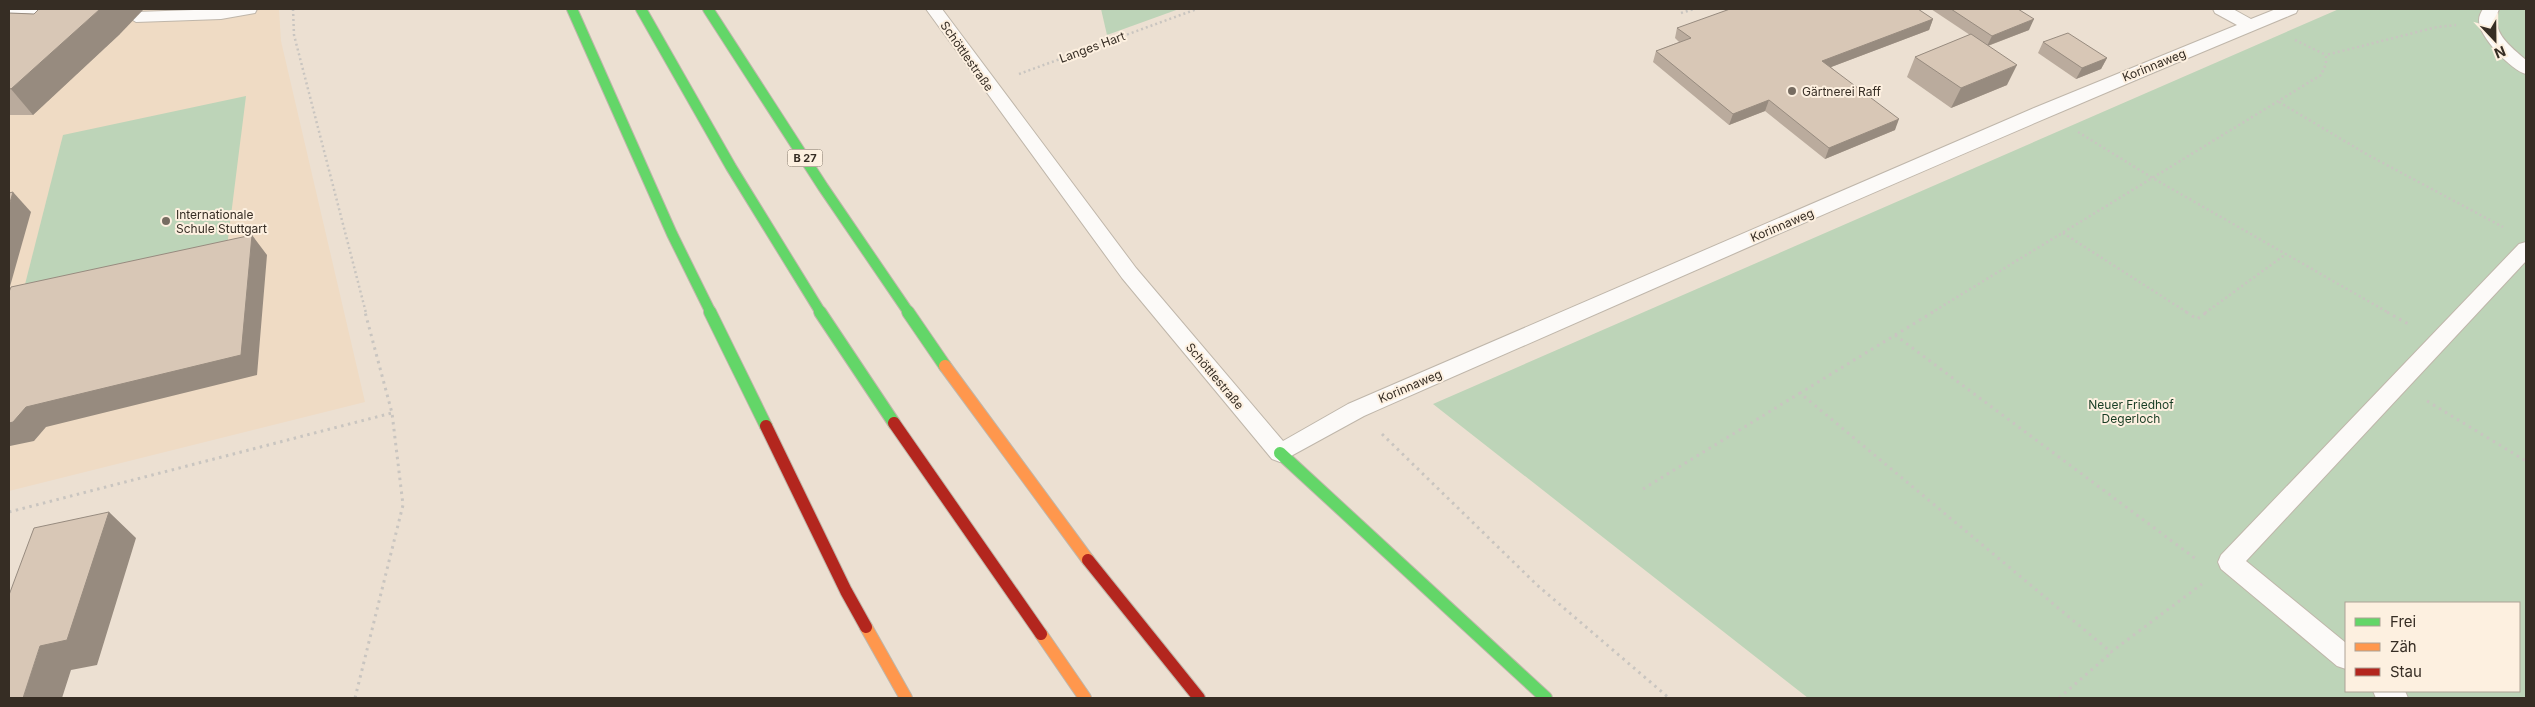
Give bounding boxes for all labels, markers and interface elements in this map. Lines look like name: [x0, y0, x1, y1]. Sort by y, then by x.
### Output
north arrow: [2470, 15, 2520, 65]
street label: Schöttlestraße: [937, 18, 997, 94]
street label: Langes Hart: [1057, 28, 1127, 66]
text: N: [2492, 43, 2508, 62]
street label: Korinnaweg: [2120, 45, 2188, 85]
place label: Gärtnerei Raff: [1802, 84, 1881, 99]
marker: Gärtnerei Raff: [1786, 85, 1798, 97]
road number: B 27: [788, 150, 822, 167]
street label: Korinnaweg: [1748, 205, 1816, 245]
place label: Internationale Schule Stuttgart: [176, 207, 267, 236]
marker: Internationale Schule Stuttgart: [160, 215, 172, 227]
street label: Schöttlestraße: [1183, 340, 1247, 412]
street label: Korinnaweg: [1376, 366, 1444, 406]
park label: Neuer Friedhof Degerloch: [2088, 397, 2174, 426]
legend: [2345, 602, 2520, 692]
text: Frei: [2390, 612, 2416, 631]
text: Zäh: [2390, 637, 2417, 656]
text: Stau: [2390, 662, 2422, 681]

